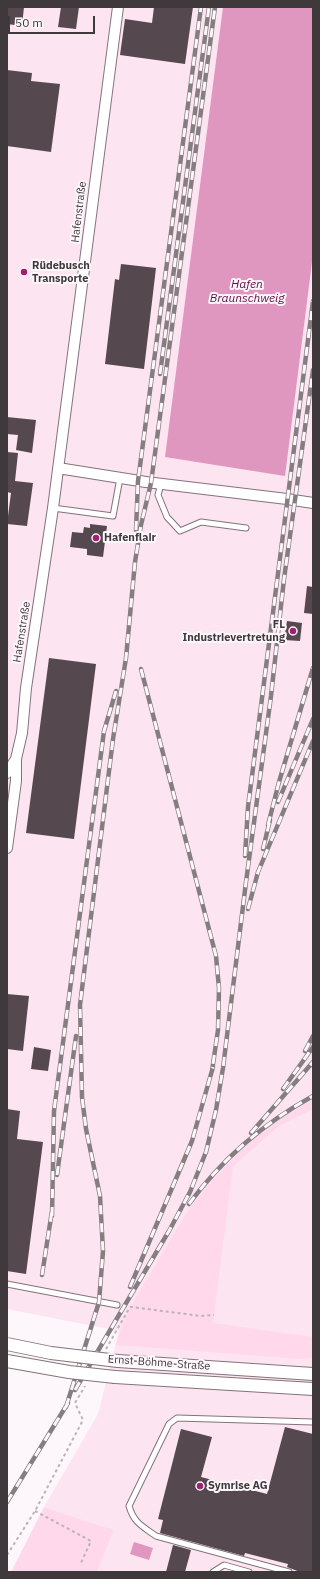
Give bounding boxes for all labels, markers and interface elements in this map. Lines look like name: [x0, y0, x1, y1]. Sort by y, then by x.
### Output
scale bar: [10, 8, 97, 34]
text: 50 m: [15, 15, 43, 30]
street label: Hafenstraße: [69, 181, 89, 243]
place label: Rüdebusch Transporte: [32, 259, 90, 285]
marker: Rüdebusch Transporte: [19, 267, 29, 277]
water label: Hafen Braunschweig: [210, 278, 284, 306]
place label: Hafenflair: [104, 531, 156, 545]
marker: Hafenflair: [91, 533, 101, 543]
street label: Hafenstraße: [11, 601, 33, 663]
place label: FL Industrievertretung: [182, 618, 285, 644]
marker: FL Industrievertretung: [288, 626, 298, 636]
street label: Ernst-Böhme-Straße: [107, 1353, 211, 1373]
place label: Symrise AG: [208, 1479, 268, 1493]
marker: Symrise AG: [195, 1481, 205, 1491]

